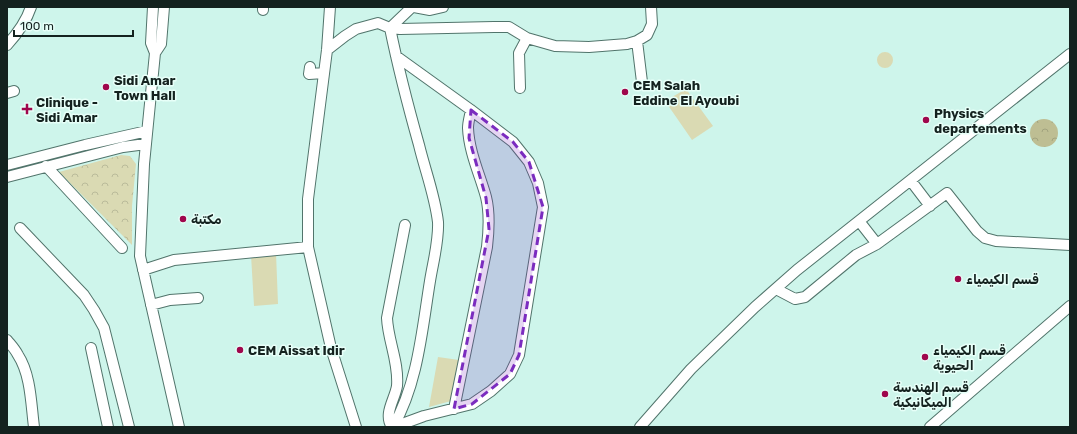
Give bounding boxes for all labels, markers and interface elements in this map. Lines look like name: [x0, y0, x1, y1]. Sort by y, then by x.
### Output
scale bar: [14, 12, 133, 38]
text: 100 m: [20, 19, 54, 33]
place label: Sidi Amar Town Hall: [114, 73, 176, 103]
place label: CEM Salah Eddine El Ayoubi: [633, 78, 739, 108]
marker: Sidi Amar Town Hall: [101, 82, 111, 92]
marker: CEM Salah Eddine El Ayoubi: [620, 87, 630, 97]
place label: Clinique - Sidi Amar: [36, 95, 98, 125]
marker: Clinique - Sidi Amar: [21, 103, 33, 115]
place label: Physics departements: [934, 106, 1027, 136]
marker: Physics departements: [921, 115, 931, 125]
place label: مكتبة: [191, 212, 222, 227]
marker: مكتبة: [178, 214, 188, 224]
place label: قسم الكيمياء: [966, 272, 1039, 288]
marker: قسم الكيمياء: [953, 274, 963, 284]
place label: CEM Aissat Idir: [248, 343, 345, 358]
place label: قسم الكيمياء الحيوية: [933, 343, 1006, 374]
marker: CEM Aissat Idir: [235, 345, 245, 355]
marker: قسم الكيمياء الحيوية: [920, 352, 930, 362]
place label: قسم الهندسة الميكانيكية: [893, 380, 969, 410]
marker: قسم الهندسة الميكانيكية: [880, 389, 890, 399]

